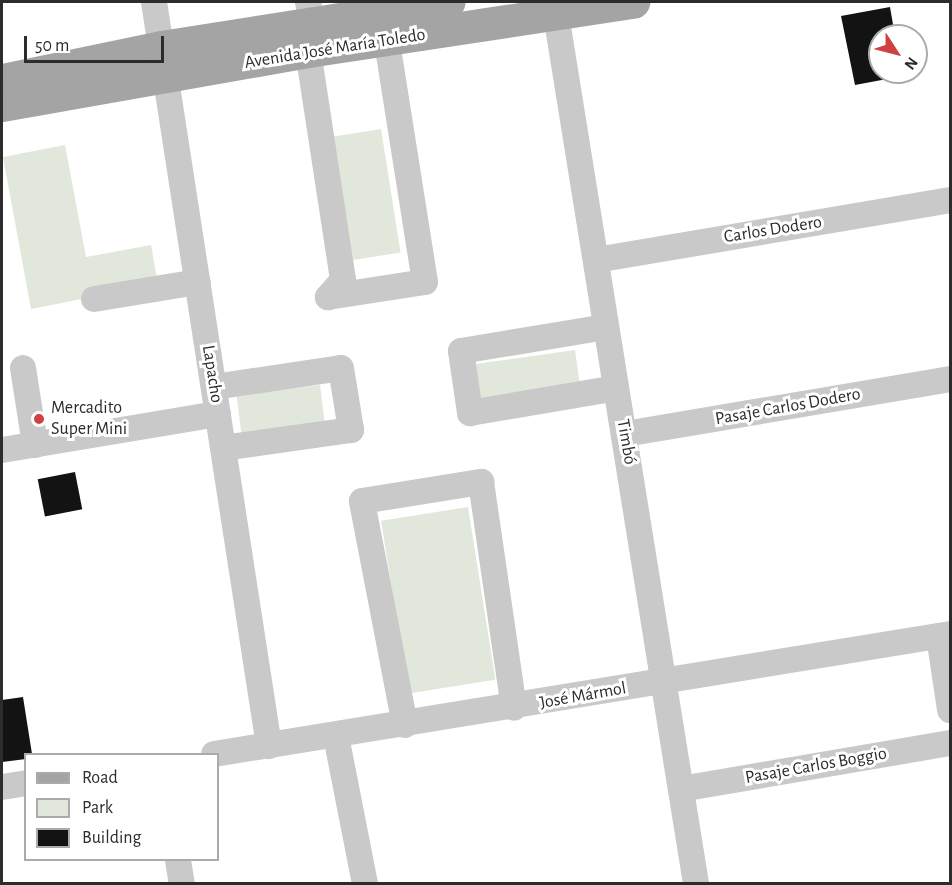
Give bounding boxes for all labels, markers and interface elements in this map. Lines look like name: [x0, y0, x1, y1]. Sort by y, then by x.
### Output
scale bar: [27, 24, 166, 62]
street label: Avenida José María Toledo: [243, 24, 427, 74]
north arrow: [868, 24, 928, 84]
text: 50 m: [35, 37, 69, 55]
text: N: [901, 54, 921, 73]
street label: Carlos Dodero: [722, 212, 824, 248]
street label: Lapacho: [197, 343, 227, 405]
street label: Pasaje Carlos Dodero: [714, 384, 862, 430]
place label: Mercadito Super Mini: [51, 398, 127, 440]
marker: Mercadito Super Mini: [32, 412, 46, 426]
street label: Timbó: [611, 418, 641, 466]
street label: José Mármol: [538, 678, 628, 714]
street label: Pasaje Carlos Boggio: [743, 743, 889, 789]
legend: [24, 753, 219, 861]
text: Road: [82, 769, 118, 787]
text: Park: [82, 799, 113, 817]
text: Building: [82, 829, 141, 847]

